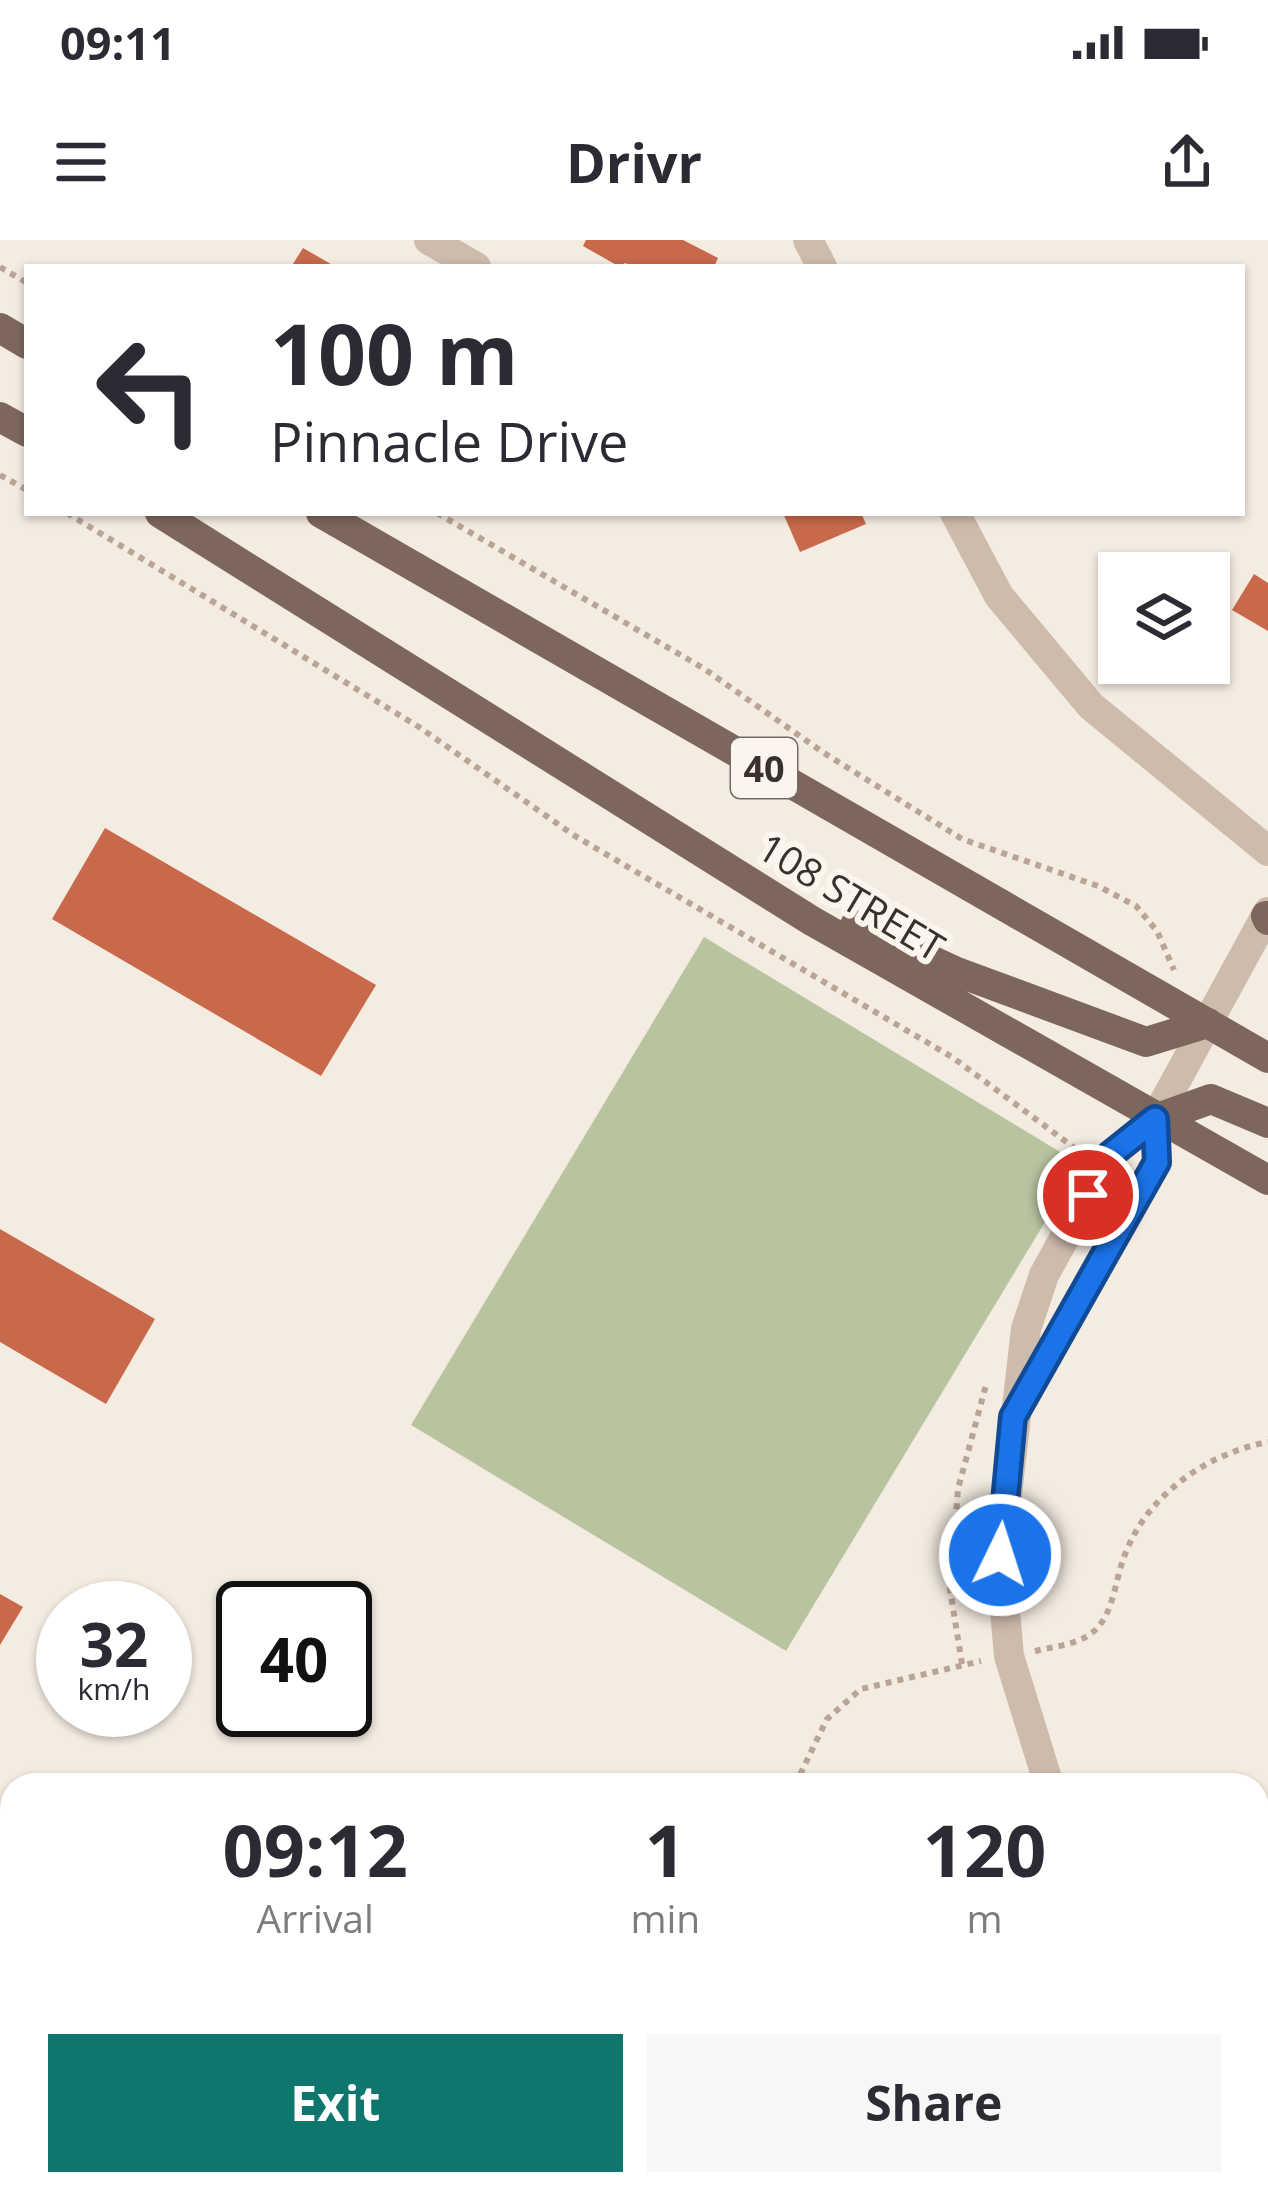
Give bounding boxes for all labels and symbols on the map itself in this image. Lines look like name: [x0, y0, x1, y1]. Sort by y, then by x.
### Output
road number: 40: [731, 738, 797, 798]
street label: 108 STREET: [749, 820, 956, 973]
pin: [1037, 1144, 1139, 1246]
position arrow: [937, 1492, 1063, 1618]
speed limit sign: 40: [216, 1581, 372, 1737]

